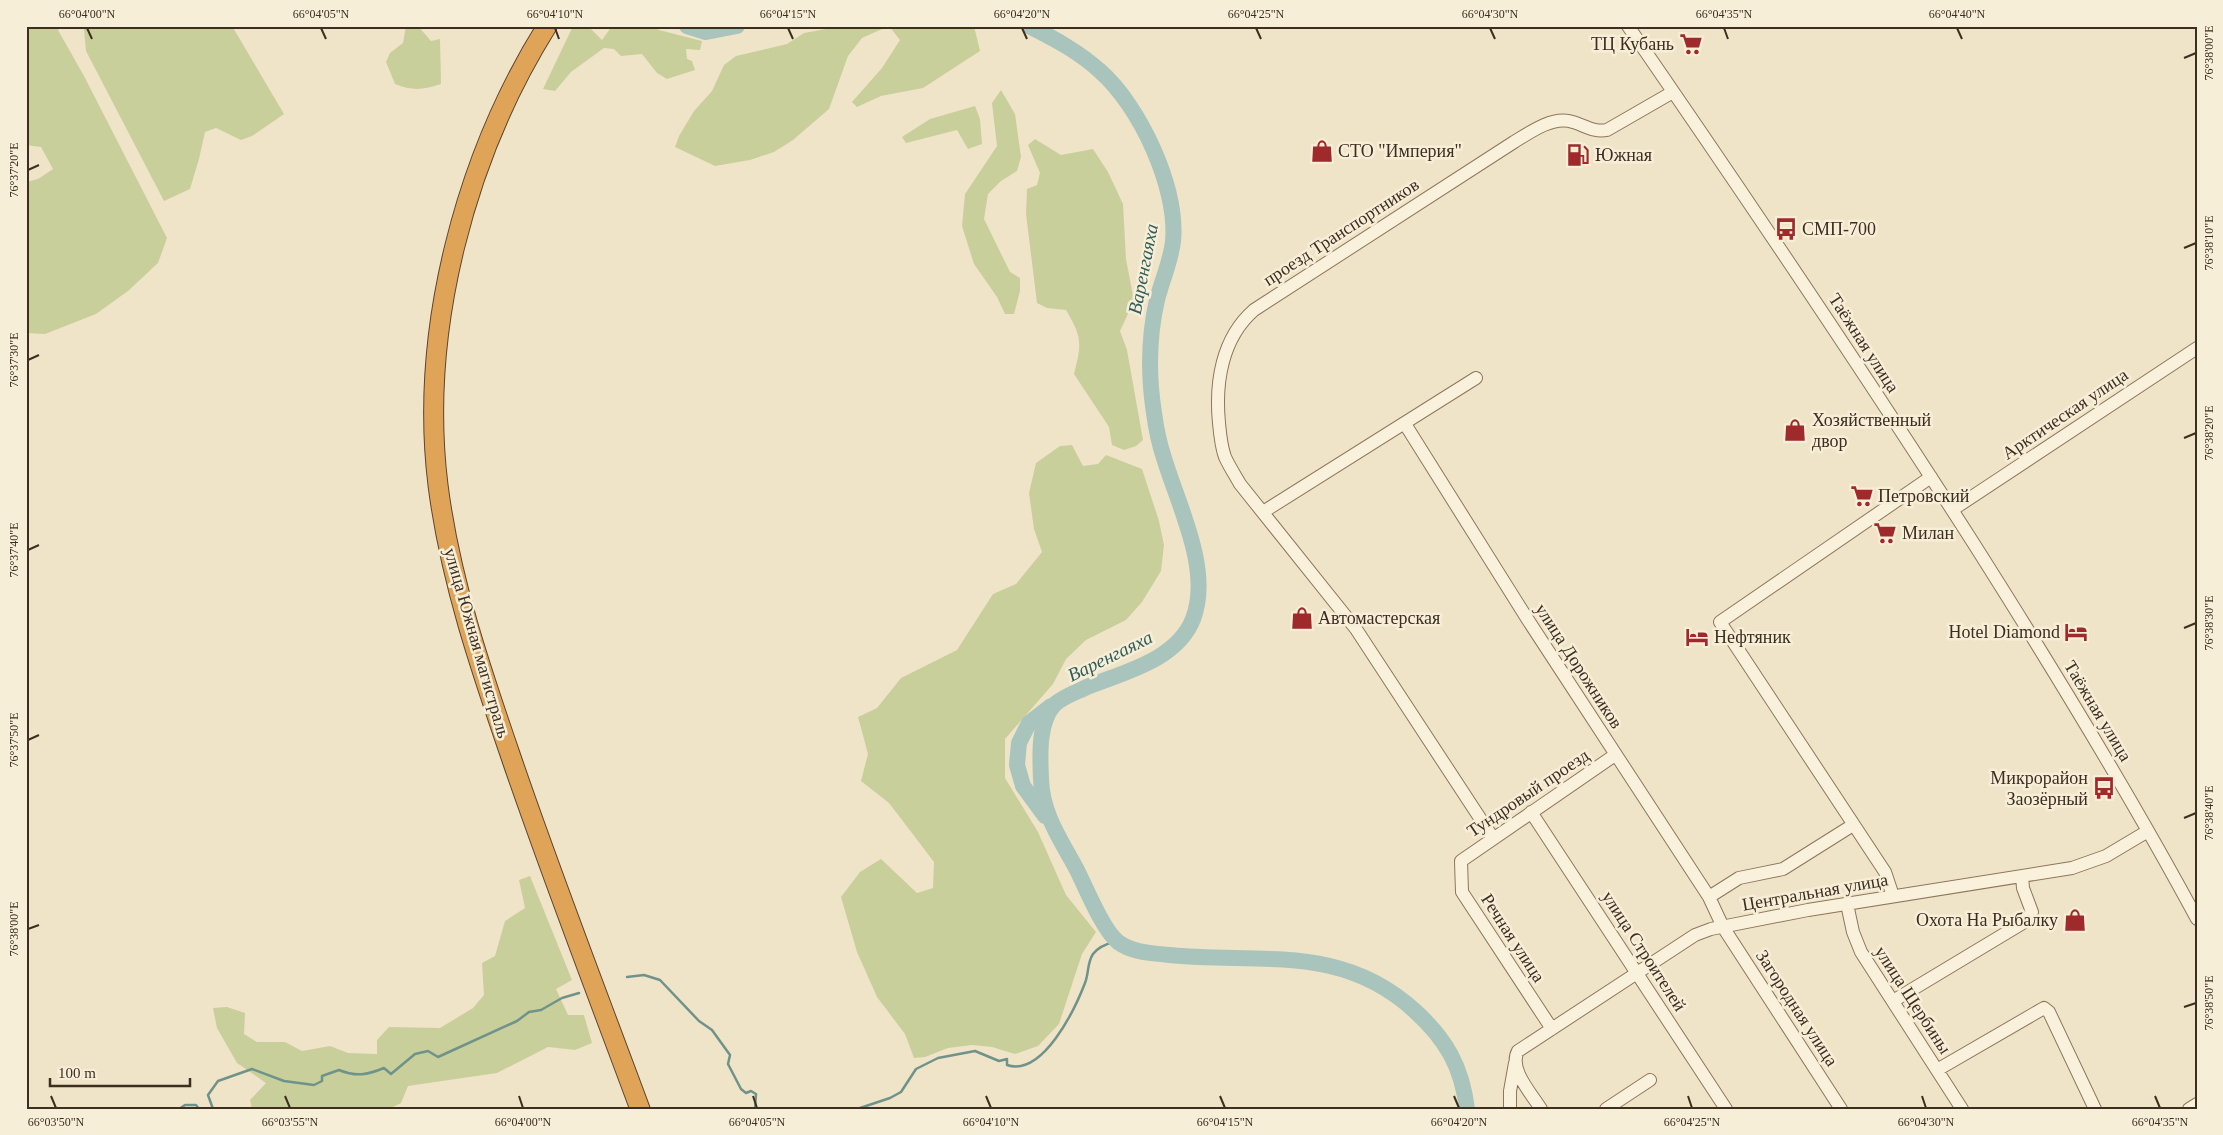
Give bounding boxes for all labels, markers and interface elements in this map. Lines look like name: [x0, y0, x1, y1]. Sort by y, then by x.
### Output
text: 66°04'00"N: [59, 7, 116, 21]
text: 66°04'05"N: [293, 7, 350, 21]
text: 66°04'10"N: [527, 7, 584, 21]
text: 66°04'15"N: [760, 7, 817, 21]
text: 66°04'20"N: [994, 7, 1051, 21]
text: 66°04'25"N: [1228, 7, 1285, 21]
text: 66°04'30"N: [1462, 7, 1519, 21]
text: 66°04'35"N: [1696, 7, 1753, 21]
text: 66°04'40"N: [1929, 7, 1986, 21]
text: 76°38'00"E: [2202, 25, 2216, 81]
supermarket icon: ТЦ Кубань: [1678, 31, 1704, 57]
place label: ТЦ Кубань: [1591, 34, 1674, 54]
shop icon: СТО "Империя": [1309, 138, 1335, 164]
place label: СТО "Империя": [1338, 141, 1462, 161]
text: 76°37'20"E: [7, 142, 21, 198]
fuel station icon: Южная: [1565, 142, 1591, 168]
place label: Южная: [1595, 145, 1652, 165]
street label: проезд Транспортников: [1260, 174, 1422, 290]
text: 76°38'10"E: [2202, 215, 2216, 271]
bus stop icon: СМП-700: [1773, 216, 1799, 242]
place label: СМП-700: [1802, 219, 1876, 239]
water label: Варенгаяха: [1124, 222, 1162, 316]
street label: Таёжная улица: [1825, 290, 1903, 396]
text: 76°37'30"E: [7, 332, 21, 388]
street label: Арктическая улица: [1998, 365, 2132, 463]
text: 76°38'20"E: [2202, 405, 2216, 461]
place label: Хозяйственный двор: [1812, 410, 1931, 451]
shop icon: Хозяйственный двор: [1782, 417, 1808, 443]
supermarket icon: Петровский: [1849, 483, 1875, 509]
place label: Петровский: [1878, 486, 1970, 506]
supermarket icon: Милан: [1872, 520, 1898, 546]
text: 76°37'40"E: [7, 522, 21, 578]
place label: Милан: [1902, 523, 1955, 543]
street label: улица Южная магистраль: [440, 545, 514, 741]
text: 76°38'30"E: [2202, 595, 2216, 651]
street label: улица Дорожников: [1531, 600, 1627, 732]
shop icon: Автомастерская: [1289, 605, 1315, 631]
place label: Автомастерская: [1318, 608, 1440, 628]
hotel icon: Hotel Diamond: [2063, 619, 2089, 645]
place label: Hotel Diamond: [1949, 622, 2060, 642]
hotel icon: Нефтяник: [1684, 624, 1710, 650]
water label: Варенгаяха: [1064, 626, 1156, 686]
place label: Нефтяник: [1714, 627, 1791, 647]
street label: Таёжная улица: [2060, 657, 2136, 765]
text: 76°37'50"E: [7, 712, 21, 768]
street label: Тундровый проезд: [1463, 745, 1593, 841]
place label: Микрорайон Заозёрный: [1990, 768, 2088, 809]
bus stop icon: Микрорайон Заозёрный: [2091, 775, 2117, 801]
text: 76°38'40"E: [2202, 785, 2216, 841]
street label: Центральная улица: [1740, 869, 1890, 915]
street label: улица Строителей: [1598, 887, 1690, 1015]
street label: Речная улица: [1477, 890, 1549, 986]
text: 76°38'00"E: [7, 901, 21, 957]
shop icon: Охота На Рыбалку: [2062, 907, 2088, 933]
place label: Охота На Рыбалку: [1916, 910, 2058, 930]
street label: улица Щербины: [1871, 942, 1955, 1058]
street label: Загородная улица: [1752, 946, 1842, 1070]
text: 76°38'50"E: [2202, 975, 2216, 1031]
scale bar: [50, 1055, 190, 1087]
text: 100 m: [58, 1065, 96, 1081]
text: 66°03'50"N: [28, 1115, 85, 1129]
text: 66°03'55"N: [262, 1115, 319, 1129]
text: 66°04'00"N: [495, 1115, 552, 1129]
text: 66°04'05"N: [729, 1115, 786, 1129]
text: 66°04'10"N: [963, 1115, 1020, 1129]
text: 66°04'15"N: [1197, 1115, 1254, 1129]
text: 66°04'20"N: [1431, 1115, 1488, 1129]
text: 66°04'25"N: [1664, 1115, 1721, 1129]
text: 66°04'30"N: [1898, 1115, 1955, 1129]
text: 66°04'35"N: [2132, 1115, 2189, 1129]

